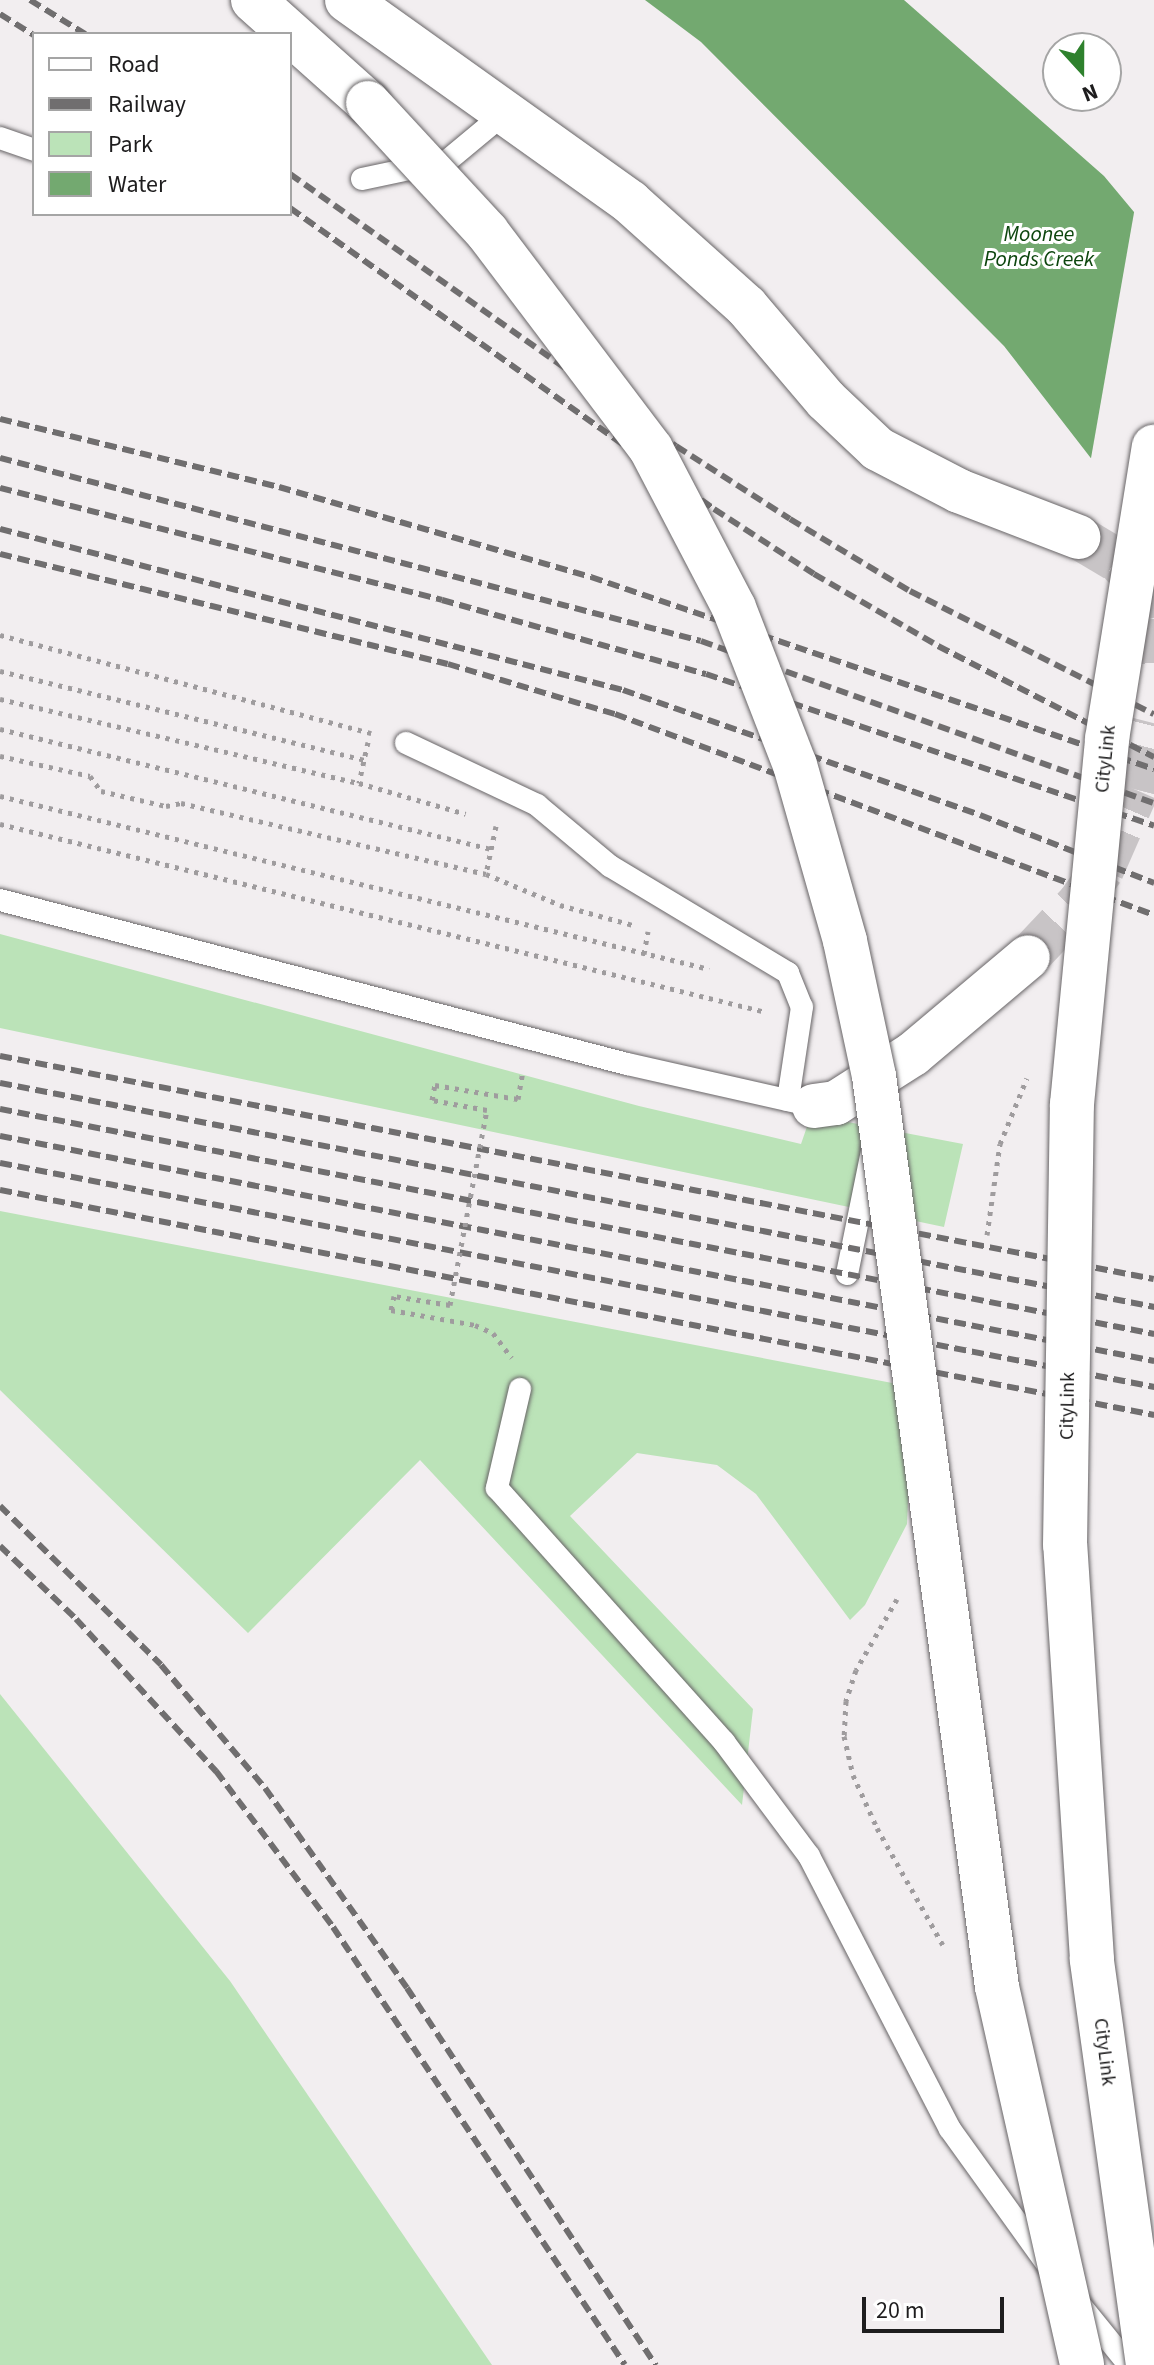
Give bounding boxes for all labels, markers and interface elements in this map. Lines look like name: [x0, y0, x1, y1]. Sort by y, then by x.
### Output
legend: [32, 32, 292, 216]
north arrow: [1042, 32, 1122, 112]
text: Road: [108, 47, 160, 82]
text: N: [1077, 75, 1102, 110]
text: Railway: [108, 87, 186, 122]
text: Park: [108, 127, 153, 162]
text: Water: [108, 167, 166, 202]
water label: Moonee Ponds Creek: [984, 221, 1094, 272]
street label: CityLink: [1091, 724, 1121, 794]
street label: CityLink: [1055, 1372, 1081, 1440]
street label: CityLink: [1088, 2017, 1120, 2087]
scale bar: [866, 2281, 1008, 2331]
text: 20 m: [876, 2293, 925, 2328]

